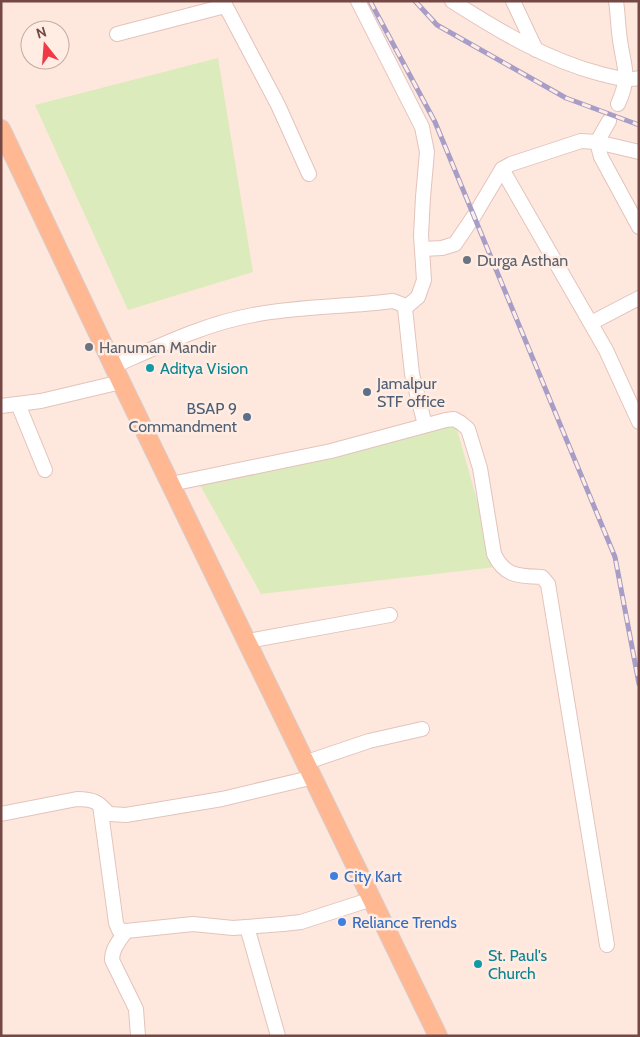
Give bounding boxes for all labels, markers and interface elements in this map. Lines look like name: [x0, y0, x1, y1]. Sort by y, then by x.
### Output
north arrow: [20, 20, 70, 70]
text: N: [34, 23, 49, 43]
place label: Durga Asthan: [477, 251, 568, 270]
marker: Durga Asthan: [461, 254, 473, 266]
place label: Hanuman Mandir: [99, 338, 217, 357]
marker: Hanuman Mandir: [83, 341, 95, 353]
place label: Aditya Vision: [160, 359, 248, 378]
marker: Aditya Vision: [144, 362, 156, 374]
place label: Jamalpur STF office: [376, 374, 445, 411]
marker: Jamalpur STF office: [361, 386, 373, 398]
place label: BSAP 9 Commandment: [129, 399, 238, 436]
marker: BSAP 9 Commandment: [241, 411, 253, 423]
place label: City Kart: [344, 867, 403, 886]
marker: City Kart: [328, 870, 340, 882]
place label: Reliance Trends: [352, 913, 457, 932]
marker: Reliance Trends: [336, 916, 348, 928]
place label: St. Paul's Church: [488, 946, 548, 983]
marker: St. Paul's Church: [472, 958, 484, 970]

